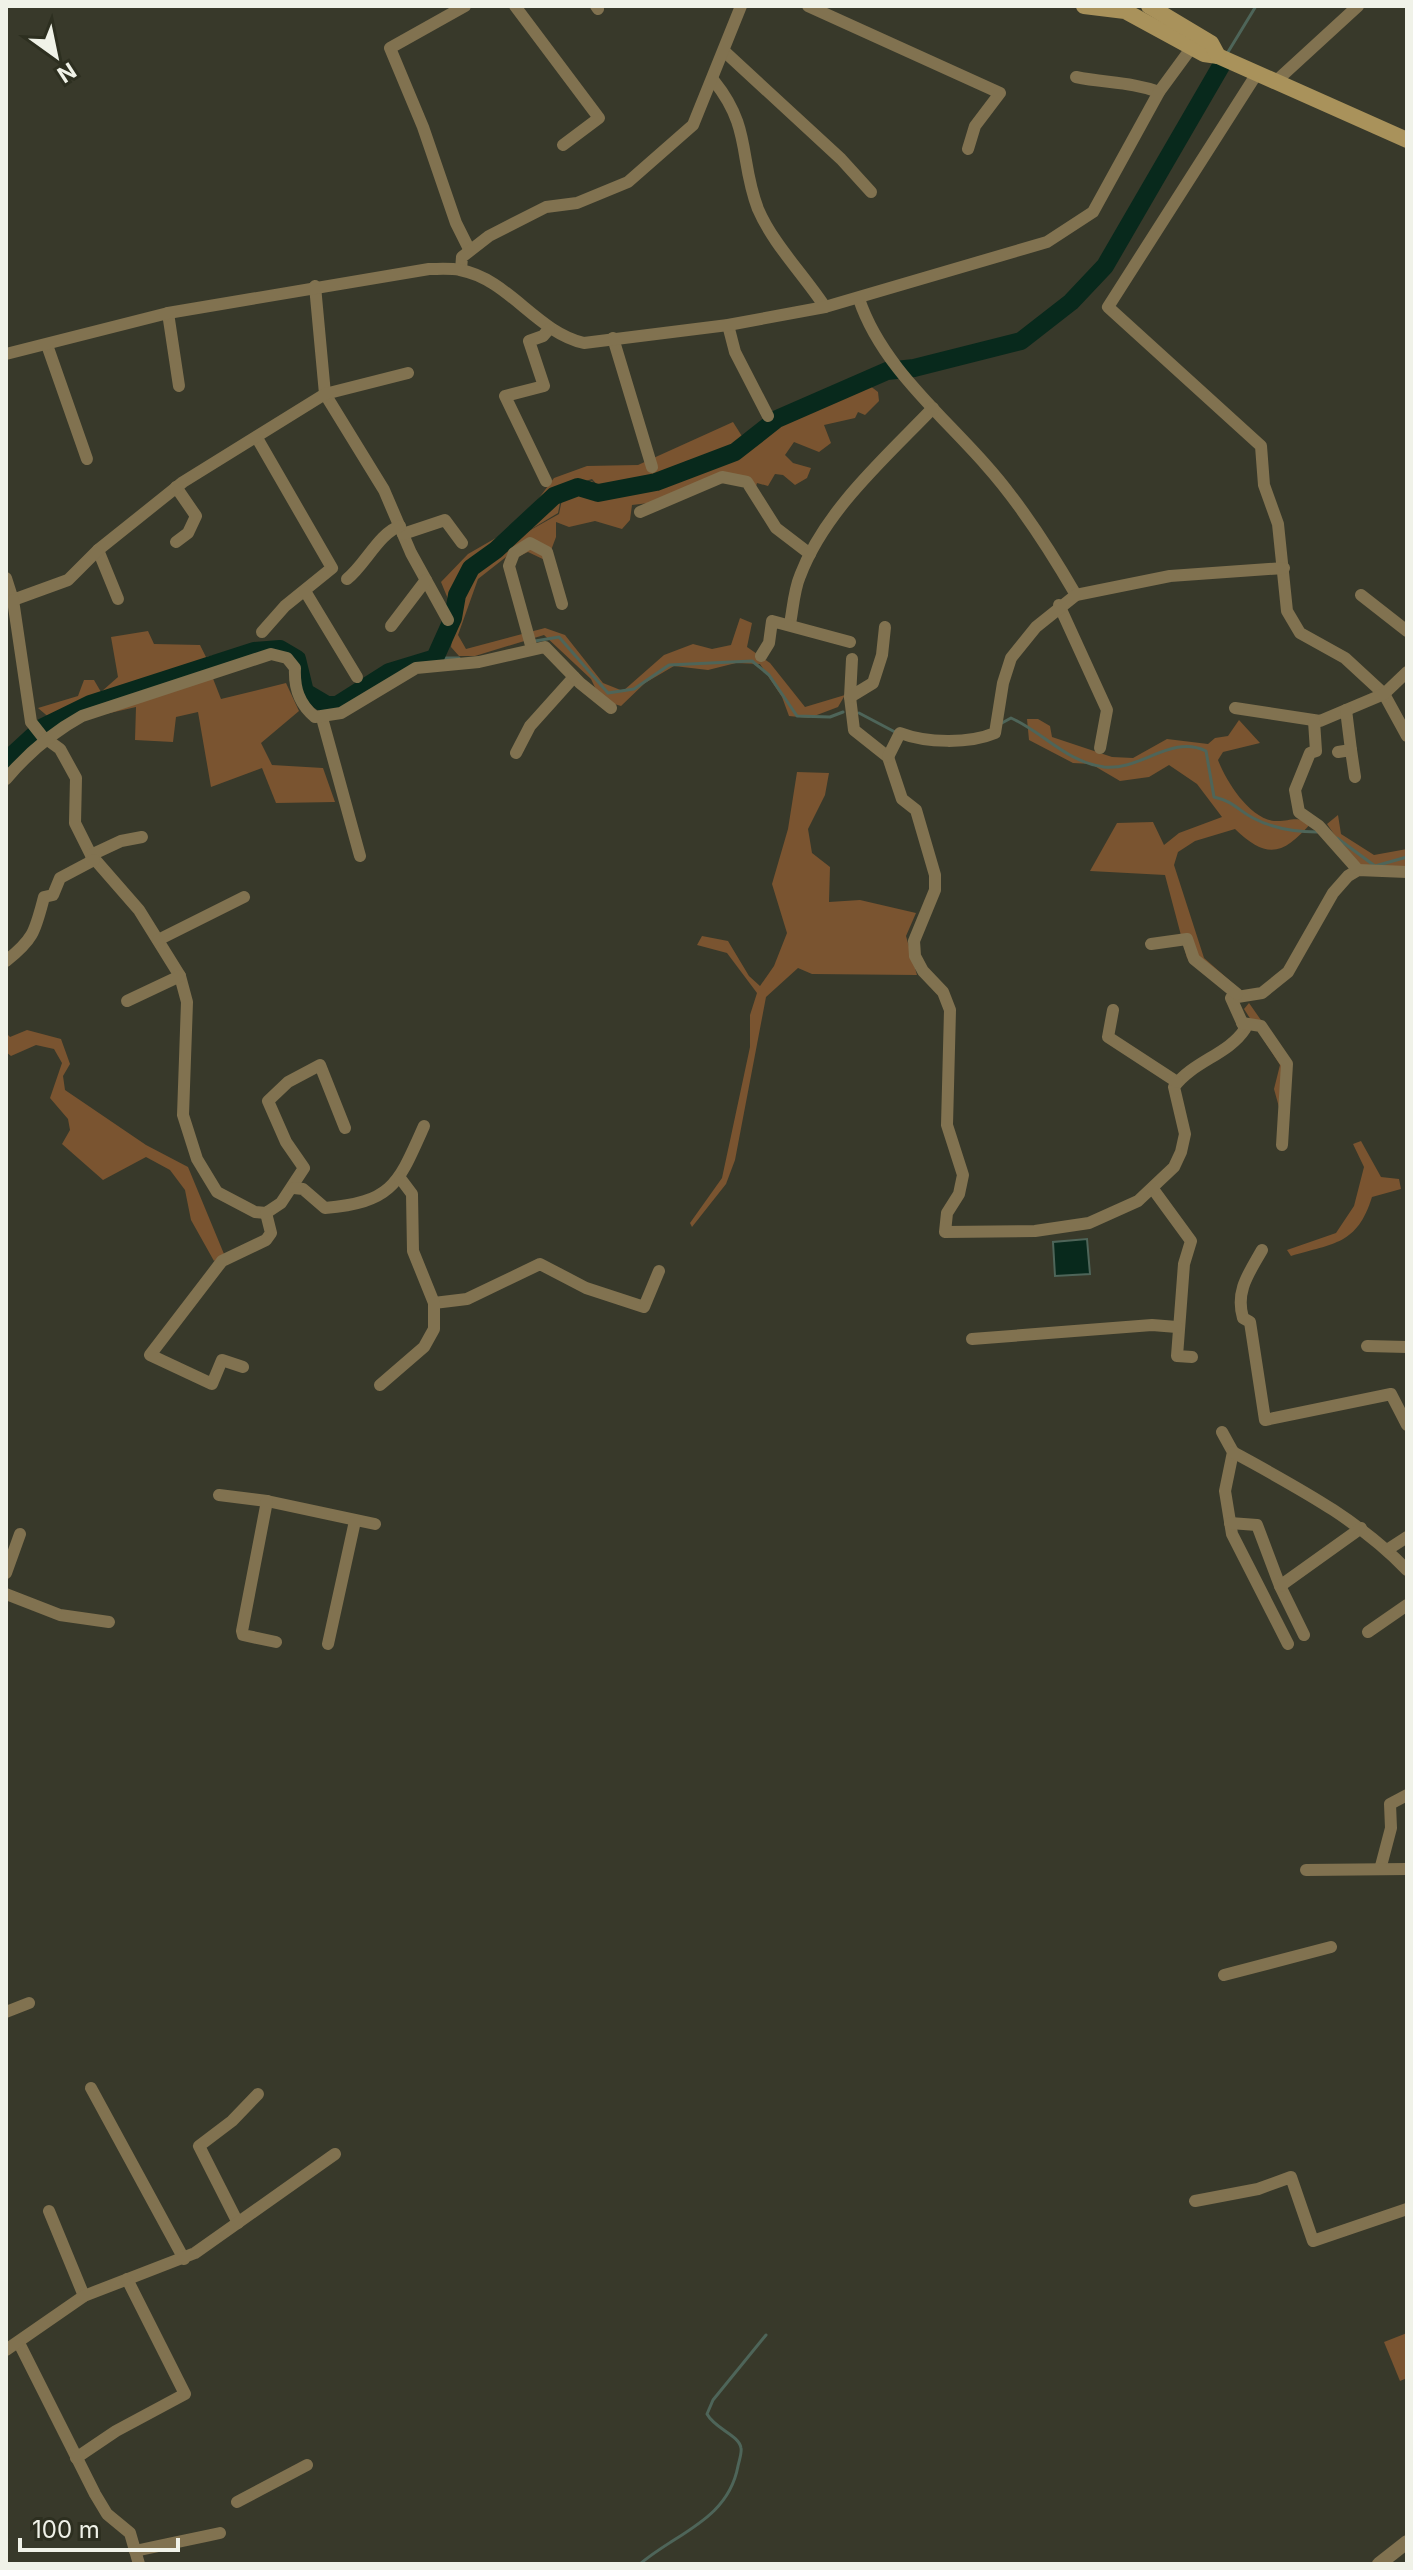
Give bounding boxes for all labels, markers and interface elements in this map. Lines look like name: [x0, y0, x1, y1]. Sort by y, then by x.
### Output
north arrow: [16, 16, 96, 96]
text: N: [53, 57, 81, 88]
scale bar: [20, 2502, 178, 2552]
text: 100 m: [32, 2515, 100, 2544]

